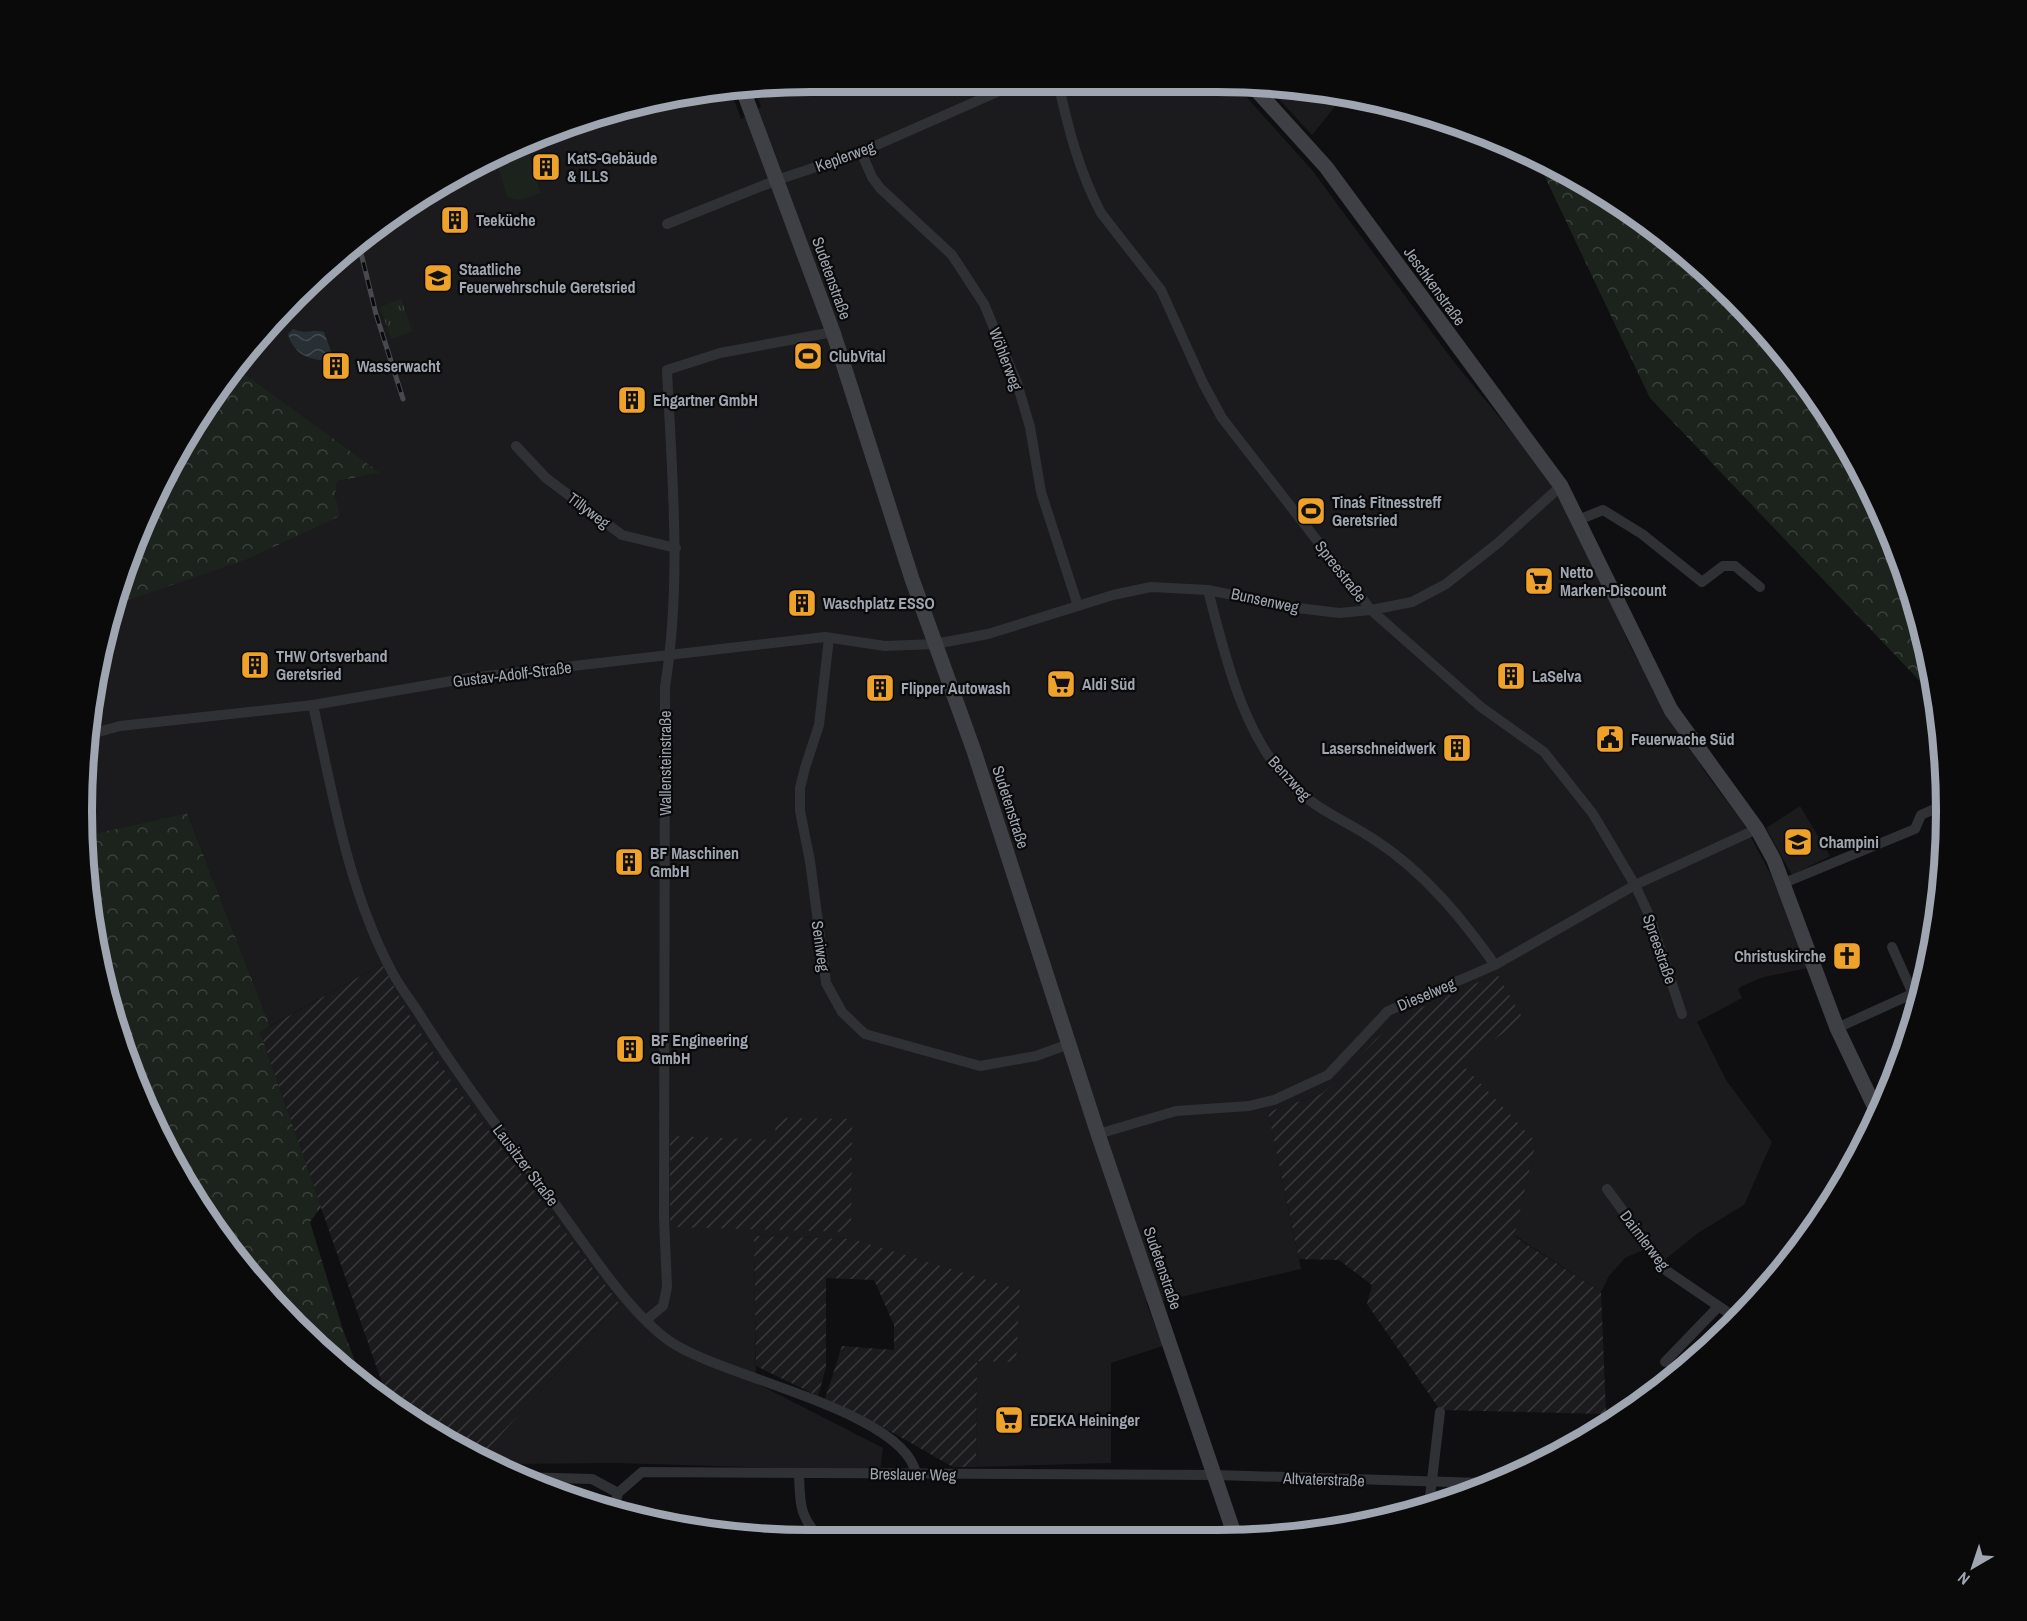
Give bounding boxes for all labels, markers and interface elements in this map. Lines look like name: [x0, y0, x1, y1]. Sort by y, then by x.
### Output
street label: Keplerweg: [812, 135, 879, 177]
place label: KatS-Gebäude & ILLS: [567, 147, 657, 187]
building icon: KatS-Gebäude & ILLS: [530, 151, 562, 183]
building icon: Teeküche: [439, 204, 471, 236]
place label: Teeküche: [476, 209, 536, 231]
street label: Sudetenstraße: [807, 234, 857, 322]
street label: Jeschkenstraße: [1399, 242, 1471, 330]
place label: Staatliche Feuerwehrschule Geretsried: [459, 258, 636, 298]
school or university icon: Staatliche Feuerwehrschule Geretsried: [422, 262, 454, 294]
street label: Wöhlerweg: [984, 325, 1028, 394]
sports icon: ClubVital: [792, 340, 824, 372]
place label: ClubVital: [829, 345, 886, 367]
building icon: Wasserwacht: [320, 350, 352, 382]
place label: Wasserwacht: [357, 355, 441, 377]
building icon: Ehgartner GmbH: [616, 384, 648, 416]
place label: Ehgartner GmbH: [653, 389, 758, 411]
street label: Tillyweg: [563, 487, 615, 534]
place label: Tina´s Fitnesstreff Geretsried: [1332, 491, 1441, 531]
sports icon: Tina´s Fitnesstreff Geretsried: [1295, 495, 1327, 527]
street label: Spreestraße: [1310, 536, 1372, 606]
place label: Netto Marken-Discount: [1560, 561, 1667, 601]
supermarket icon: Netto Marken-Discount: [1523, 565, 1555, 597]
street label: Bunsenweg: [1229, 582, 1302, 618]
building icon: Waschplatz ESSO: [786, 587, 818, 619]
place label: Waschplatz ESSO: [823, 592, 935, 614]
place label: THW Ortsverband Geretsried: [276, 645, 388, 685]
building icon: THW Ortsverband Geretsried: [239, 649, 271, 681]
street label: Gustav-Adolf-Straße: [451, 656, 573, 692]
building icon: LaSelva: [1495, 660, 1527, 692]
place label: LaSelva: [1532, 665, 1582, 687]
supermarket icon: Aldi Süd: [1045, 668, 1077, 700]
building icon: Flipper Autowash: [864, 672, 896, 704]
place label: Aldi Süd: [1082, 673, 1135, 695]
place label: Flipper Autowash: [901, 677, 1011, 699]
street label: Wallensteinstraße: [654, 710, 676, 816]
public building icon: Feuerwache Süd: [1594, 723, 1626, 755]
place label: Feuerwache Süd: [1631, 728, 1735, 750]
building icon: Laserschneidwerk: [1441, 732, 1473, 764]
place label: Laserschneidwerk: [1322, 737, 1437, 759]
street label: Benzweg: [1264, 751, 1317, 806]
street label: Sudetenstraße: [987, 763, 1035, 851]
school or university icon: Champini: [1782, 826, 1814, 858]
place label: Champini: [1819, 831, 1879, 853]
place label: BF Maschinen GmbH: [650, 842, 739, 882]
building icon: BF Maschinen GmbH: [613, 846, 645, 878]
street label: Spreestraße: [1638, 911, 1682, 987]
street label: Seniweg: [807, 919, 836, 974]
church icon: Christuskirche: [1831, 940, 1863, 972]
place label: Christuskirche: [1734, 945, 1826, 967]
street label: Dieselweg: [1394, 972, 1459, 1016]
place label: BF Engineering GmbH: [651, 1029, 748, 1069]
building icon: BF Engineering GmbH: [614, 1033, 646, 1065]
street label: Lausitzer Straße: [488, 1120, 564, 1210]
street label: Daimlerweg: [1615, 1205, 1675, 1275]
street label: Sudetenstraße: [1139, 1224, 1187, 1312]
supermarket icon: EDEKA Heininger: [993, 1404, 1025, 1436]
place label: EDEKA Heininger: [1030, 1409, 1140, 1431]
street label: Breslauer Weg: [870, 1462, 957, 1486]
street label: Altvaterstraße: [1282, 1467, 1365, 1491]
north arrow: [1943, 1537, 2003, 1597]
text: N: [1953, 1567, 1974, 1590]

